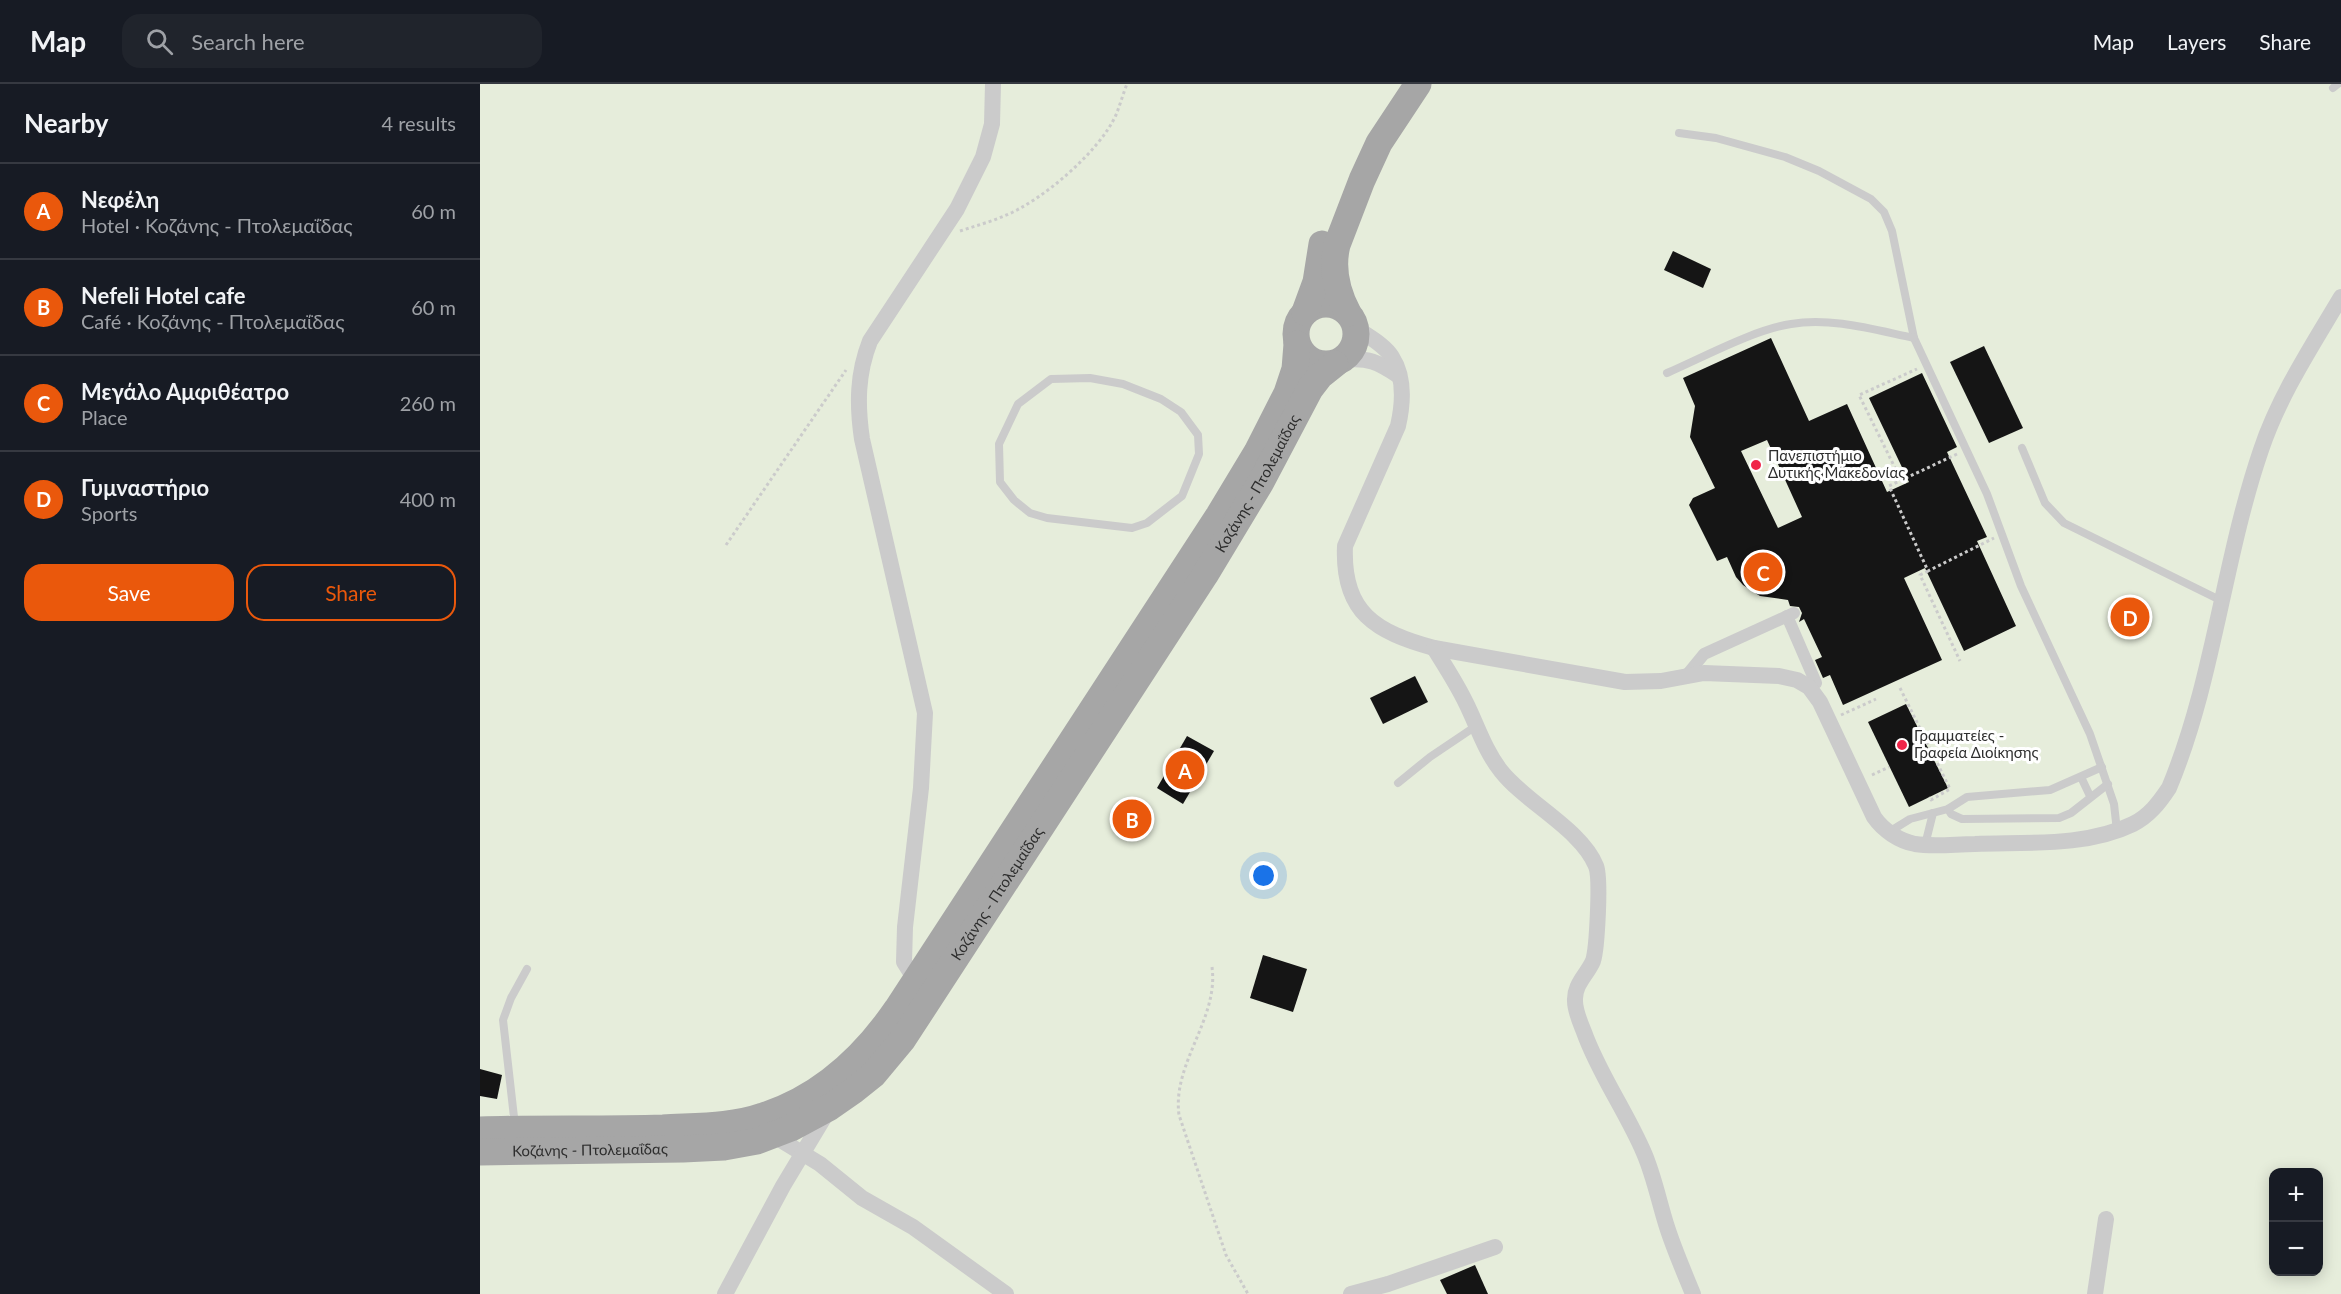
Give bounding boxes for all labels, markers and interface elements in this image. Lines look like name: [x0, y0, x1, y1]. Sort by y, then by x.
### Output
search box: [122, 14, 542, 68]
text: Map: [30, 24, 86, 58]
icon: search: [143, 25, 176, 58]
text: Search here: [191, 28, 305, 55]
text: Map: [2093, 29, 2134, 54]
text: Layers: [2167, 29, 2226, 54]
text: Share: [2259, 29, 2311, 54]
text: Nearby: [24, 107, 109, 139]
text: 4 results: [381, 111, 456, 135]
text: Νεφέλη: [81, 186, 159, 213]
text: A: [37, 199, 50, 223]
text: 60 m: [411, 199, 456, 223]
text: Hotel · Κοζάνης - Πτολεμαΐδας: [81, 213, 353, 237]
text: Nefeli Hotel cafe: [81, 282, 246, 309]
text: B: [37, 295, 50, 319]
text: 60 m: [411, 295, 456, 319]
text: Café · Κοζάνης - Πτολεμαΐδας: [81, 309, 344, 333]
text: Μεγάλο Αμφιθέατρο: [81, 378, 289, 405]
text: C: [37, 391, 50, 415]
text: 260 m: [400, 391, 456, 415]
text: Place: [81, 405, 128, 429]
street label: Κοζάνης - Πτολεμαΐδας: [1211, 411, 1303, 555]
place label: Πανεπιστήμιο Δυτικής Μακεδονίας: [1768, 446, 1905, 481]
marker: Πανεπιστήμιο Δυτικής Μακεδονίας: [1749, 458, 1763, 472]
text: Γυμναστήριο: [81, 474, 209, 501]
text: D: [36, 487, 51, 511]
text: 400 m: [400, 487, 456, 511]
text: Sports: [81, 501, 137, 525]
pin: C: [1744, 550, 1782, 594]
button: Save: [24, 564, 234, 621]
button: Share: [246, 564, 456, 621]
pin: D: [2110, 594, 2150, 640]
place label: Γραμματείες - Γραφεία Διοίκησης: [1914, 726, 2038, 761]
marker: Γραμματείες - Γραφεία Διοίκησης: [1895, 738, 1909, 752]
pin: A: [1166, 748, 1204, 792]
pin: B: [1112, 796, 1152, 842]
street label: Κοζάνης - Πτολεμαΐδας: [947, 823, 1047, 964]
your location: [1249, 861, 1278, 890]
street label: Κοζάνης - Πτολεμαΐδας: [512, 1139, 668, 1160]
map controls: [2269, 1168, 2323, 1276]
button: +: [2269, 1168, 2323, 1222]
button: −: [2269, 1222, 2323, 1276]

